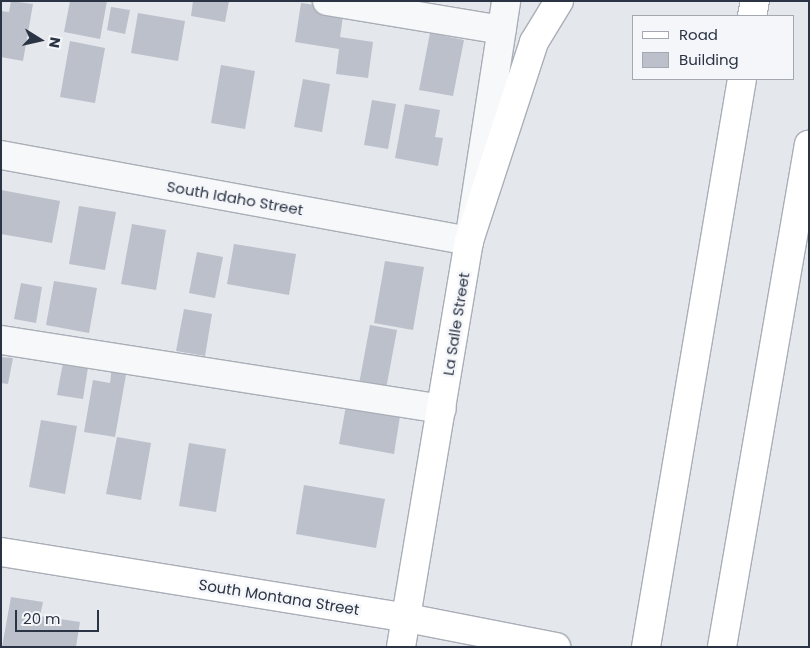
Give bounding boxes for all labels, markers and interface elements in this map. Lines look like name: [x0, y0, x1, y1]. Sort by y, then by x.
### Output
north arrow: [15, 15, 65, 65]
legend: [632, 15, 795, 80]
text: Road: [679, 24, 718, 45]
text: N: [44, 36, 66, 50]
text: Building: [679, 49, 739, 70]
street label: South Idaho Street: [165, 177, 305, 219]
street label: La Salle Street: [439, 271, 473, 377]
street label: South Montana Street: [197, 575, 361, 619]
scale bar: [18, 600, 101, 632]
text: 20 m: [23, 608, 61, 629]

